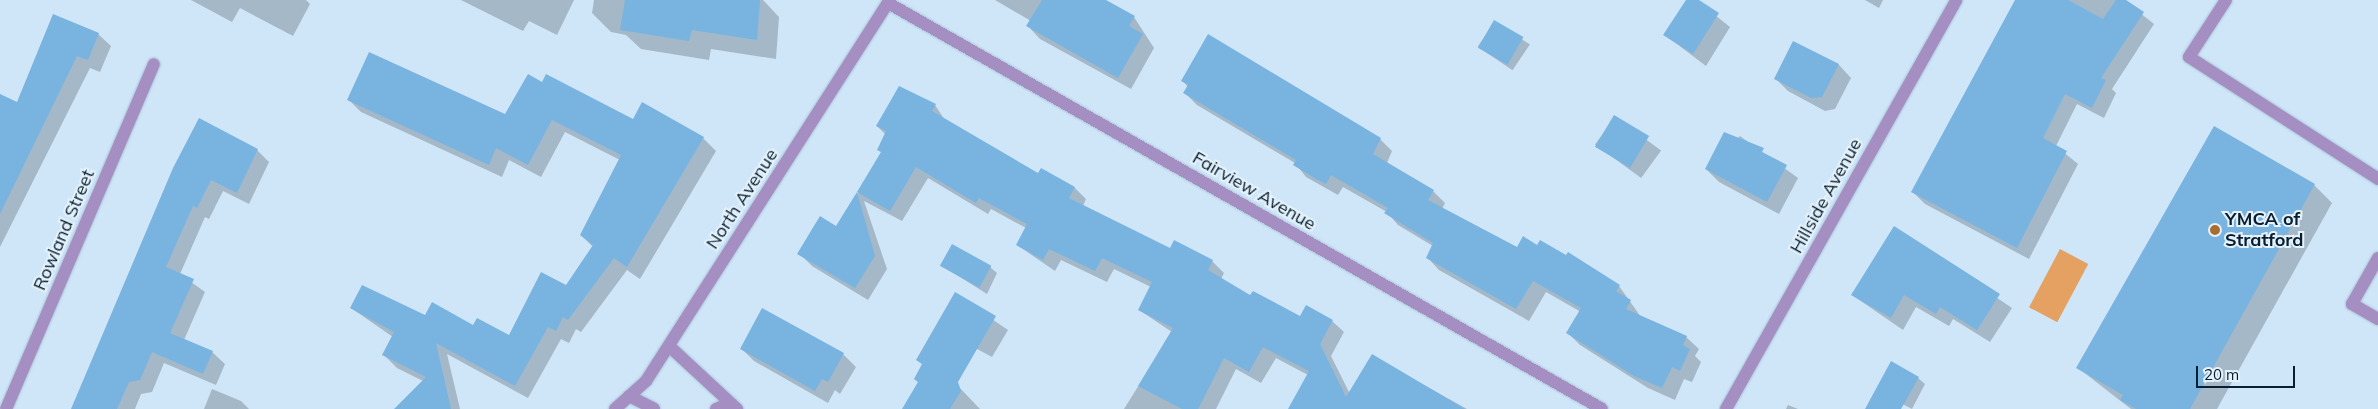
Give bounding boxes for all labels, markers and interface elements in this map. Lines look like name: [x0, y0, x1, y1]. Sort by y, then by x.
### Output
street label: Hillside Avenue: [1786, 135, 1866, 257]
street label: North Avenue: [702, 145, 782, 253]
street label: Fairview Avenue: [1189, 147, 1319, 235]
street label: Rowland Street: [29, 166, 99, 294]
place label: YMCA of Stratford: [2225, 209, 2303, 252]
marker: YMCA of Stratford: [2209, 224, 2221, 236]
scale bar: [2198, 356, 2297, 388]
text: 20 m: [2204, 365, 2239, 384]

